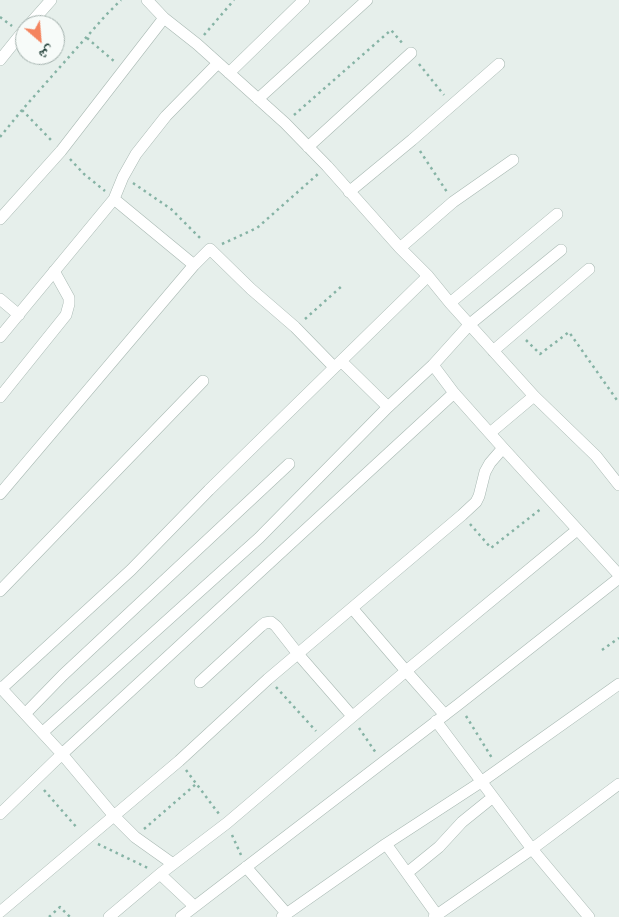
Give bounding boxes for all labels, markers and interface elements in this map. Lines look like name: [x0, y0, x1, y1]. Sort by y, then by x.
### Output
north arrow: [15, 15, 65, 65]
text: ش: [37, 43, 56, 62]

